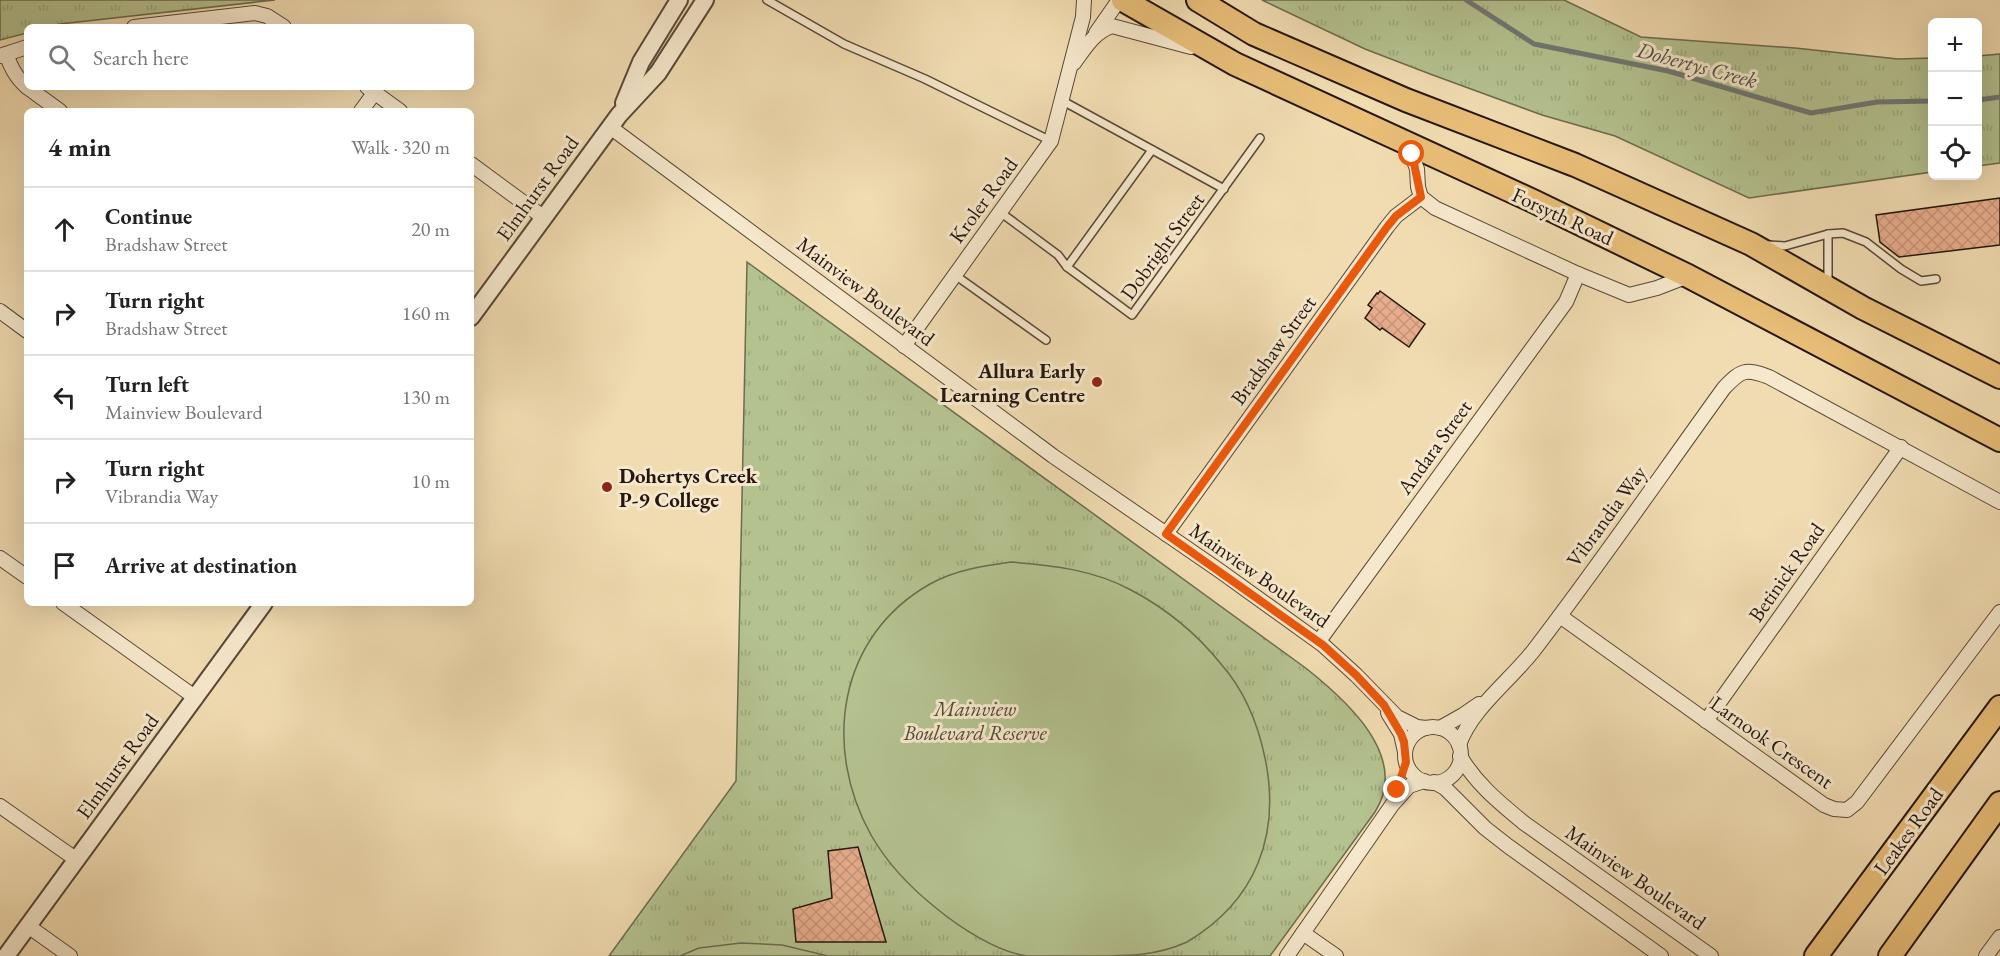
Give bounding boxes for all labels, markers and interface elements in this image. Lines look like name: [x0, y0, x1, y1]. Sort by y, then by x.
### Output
map controls: [1928, 18, 1982, 180]
button: +: [1928, 18, 1982, 72]
search box: [24, 24, 474, 90]
water label: Dohertys Creek: [1633, 35, 1760, 95]
icon: search: [45, 41, 78, 74]
text: Search here: [93, 43, 188, 72]
button: −: [1928, 72, 1982, 126]
button: locate: [1928, 126, 1982, 180]
text: 4 min: [48, 130, 111, 164]
street label: Elmhurst Road: [490, 130, 584, 246]
text: Walk · 320 m: [351, 134, 450, 160]
route start: [1398, 140, 1424, 166]
street label: Kroler Road: [943, 151, 1023, 248]
street label: Forsyth Road: [1508, 181, 1618, 251]
street label: Dobright Street: [1114, 187, 1210, 305]
text: Continue: [105, 202, 192, 231]
icon: ahead: [48, 213, 81, 246]
text: 20 m: [411, 216, 450, 242]
street label: Mainview Boulevard: [792, 230, 941, 352]
text: Bradshaw Street: [105, 231, 228, 257]
text: Turn right: [105, 286, 204, 315]
street label: Bradshaw Street: [1224, 290, 1322, 410]
icon: right: [48, 297, 81, 330]
text: 160 m: [402, 300, 450, 326]
text: Bradshaw Street: [105, 315, 228, 341]
place label: Allura Early Learning Centre: [940, 357, 1086, 408]
text: Turn left: [105, 370, 189, 399]
marker: Allura Early Learning Centre: [1090, 375, 1104, 389]
icon: left: [48, 381, 81, 414]
text: 130 m: [402, 384, 450, 410]
street label: Andara Street: [1390, 394, 1478, 500]
text: Mainview Boulevard: [105, 399, 263, 425]
text: Turn right: [105, 454, 204, 483]
street label: Vibrandia Way: [1560, 459, 1652, 572]
place label: Dohertys Creek P-9 College: [619, 462, 758, 513]
icon: right: [48, 465, 81, 498]
text: 10 m: [411, 468, 450, 494]
marker: Dohertys Creek P-9 College: [600, 480, 614, 494]
text: Vibrandia Way: [105, 483, 218, 509]
street label: Mainview Boulevard: [1184, 516, 1336, 634]
street label: Betinick Road: [1742, 517, 1830, 627]
icon: arrive: [48, 549, 81, 582]
text: Arrive at destination: [105, 551, 297, 580]
street label: Larnook Crescent: [1705, 690, 1839, 795]
park label: Mainview Boulevard Reserve: [902, 695, 1047, 746]
street label: Elmhurst Road: [70, 708, 164, 824]
route end: [1383, 776, 1409, 802]
street label: Leakes Road: [1867, 782, 1949, 880]
street label: Mainview Boulevard: [1560, 818, 1712, 936]

